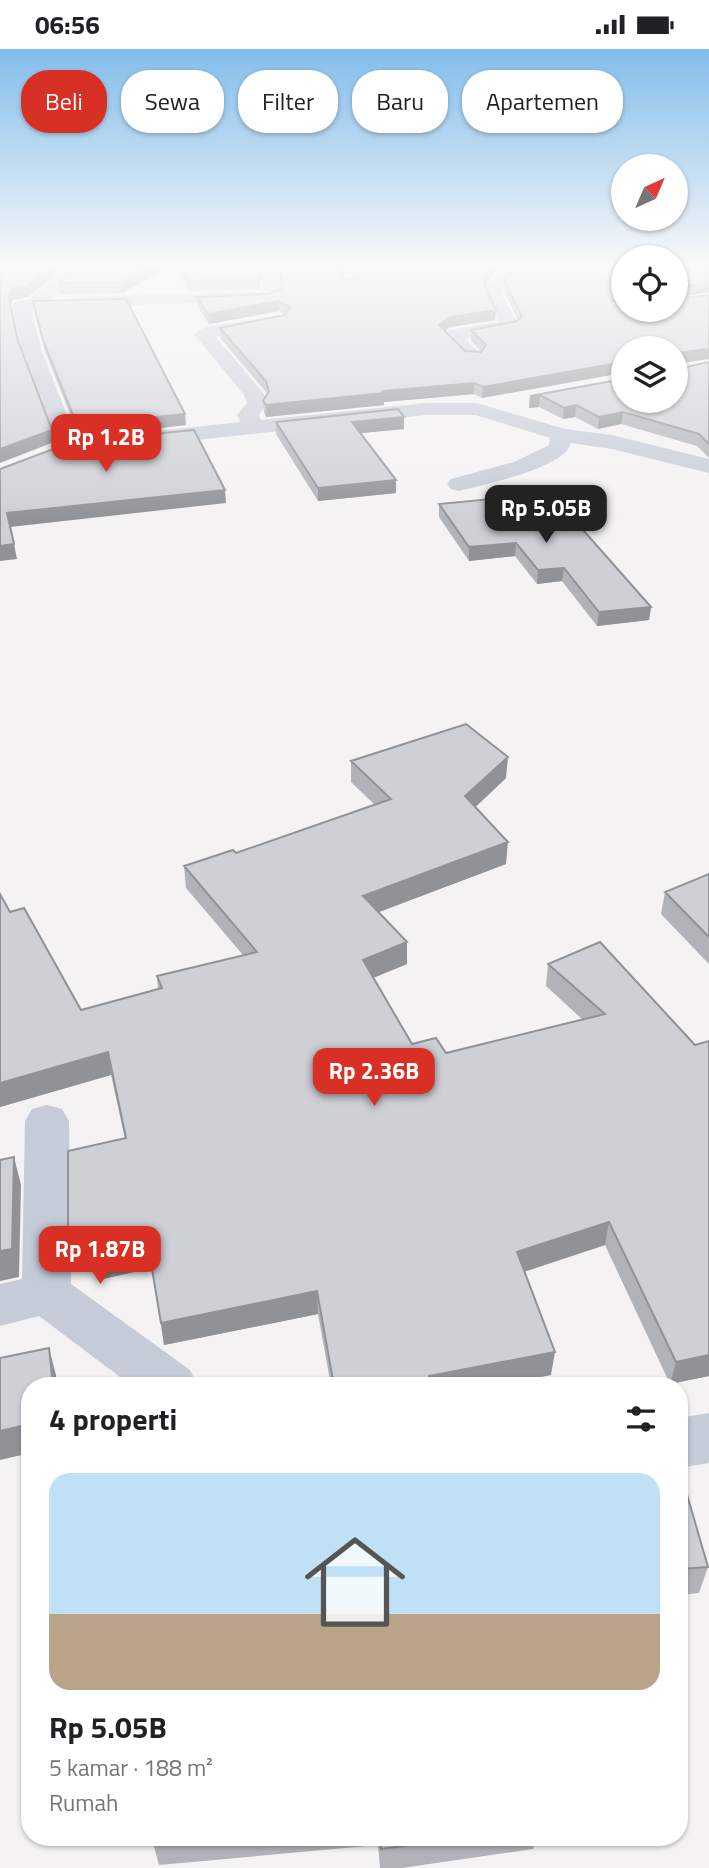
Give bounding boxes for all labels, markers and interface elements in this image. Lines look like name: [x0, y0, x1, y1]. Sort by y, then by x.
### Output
text: 06:56: [35, 5, 100, 44]
chip: Beli: [21, 70, 107, 133]
chip: Sewa: [121, 70, 224, 133]
chip: Filter: [238, 70, 338, 133]
chip: Baru: [352, 70, 448, 133]
chip: Apartemen: [462, 70, 623, 133]
north arrow: [611, 154, 688, 231]
map controls: [611, 154, 688, 413]
button: locate: [611, 245, 688, 322]
button: layers: [611, 336, 688, 413]
pin: Rp 1.2B: [41, 415, 171, 474]
text: Rp 1.2B: [67, 419, 145, 454]
pin: Rp 5.05B: [474, 485, 618, 545]
text: Rp 5.05B: [501, 490, 591, 525]
pin: Rp 2.36B: [302, 1049, 446, 1108]
text: Rp 2.36B: [329, 1053, 419, 1088]
pin: Rp 1.87B: [28, 1227, 172, 1286]
text: Rp 1.87B: [55, 1231, 145, 1266]
text: 4 properti: [49, 1396, 177, 1442]
icon: filters: [622, 1400, 660, 1438]
icon: home: [292, 1519, 418, 1645]
text: Rp 5.05B: [49, 1704, 167, 1750]
text: 5 kamar · 188 m²: [49, 1750, 213, 1785]
text: Rumah: [49, 1785, 118, 1820]

